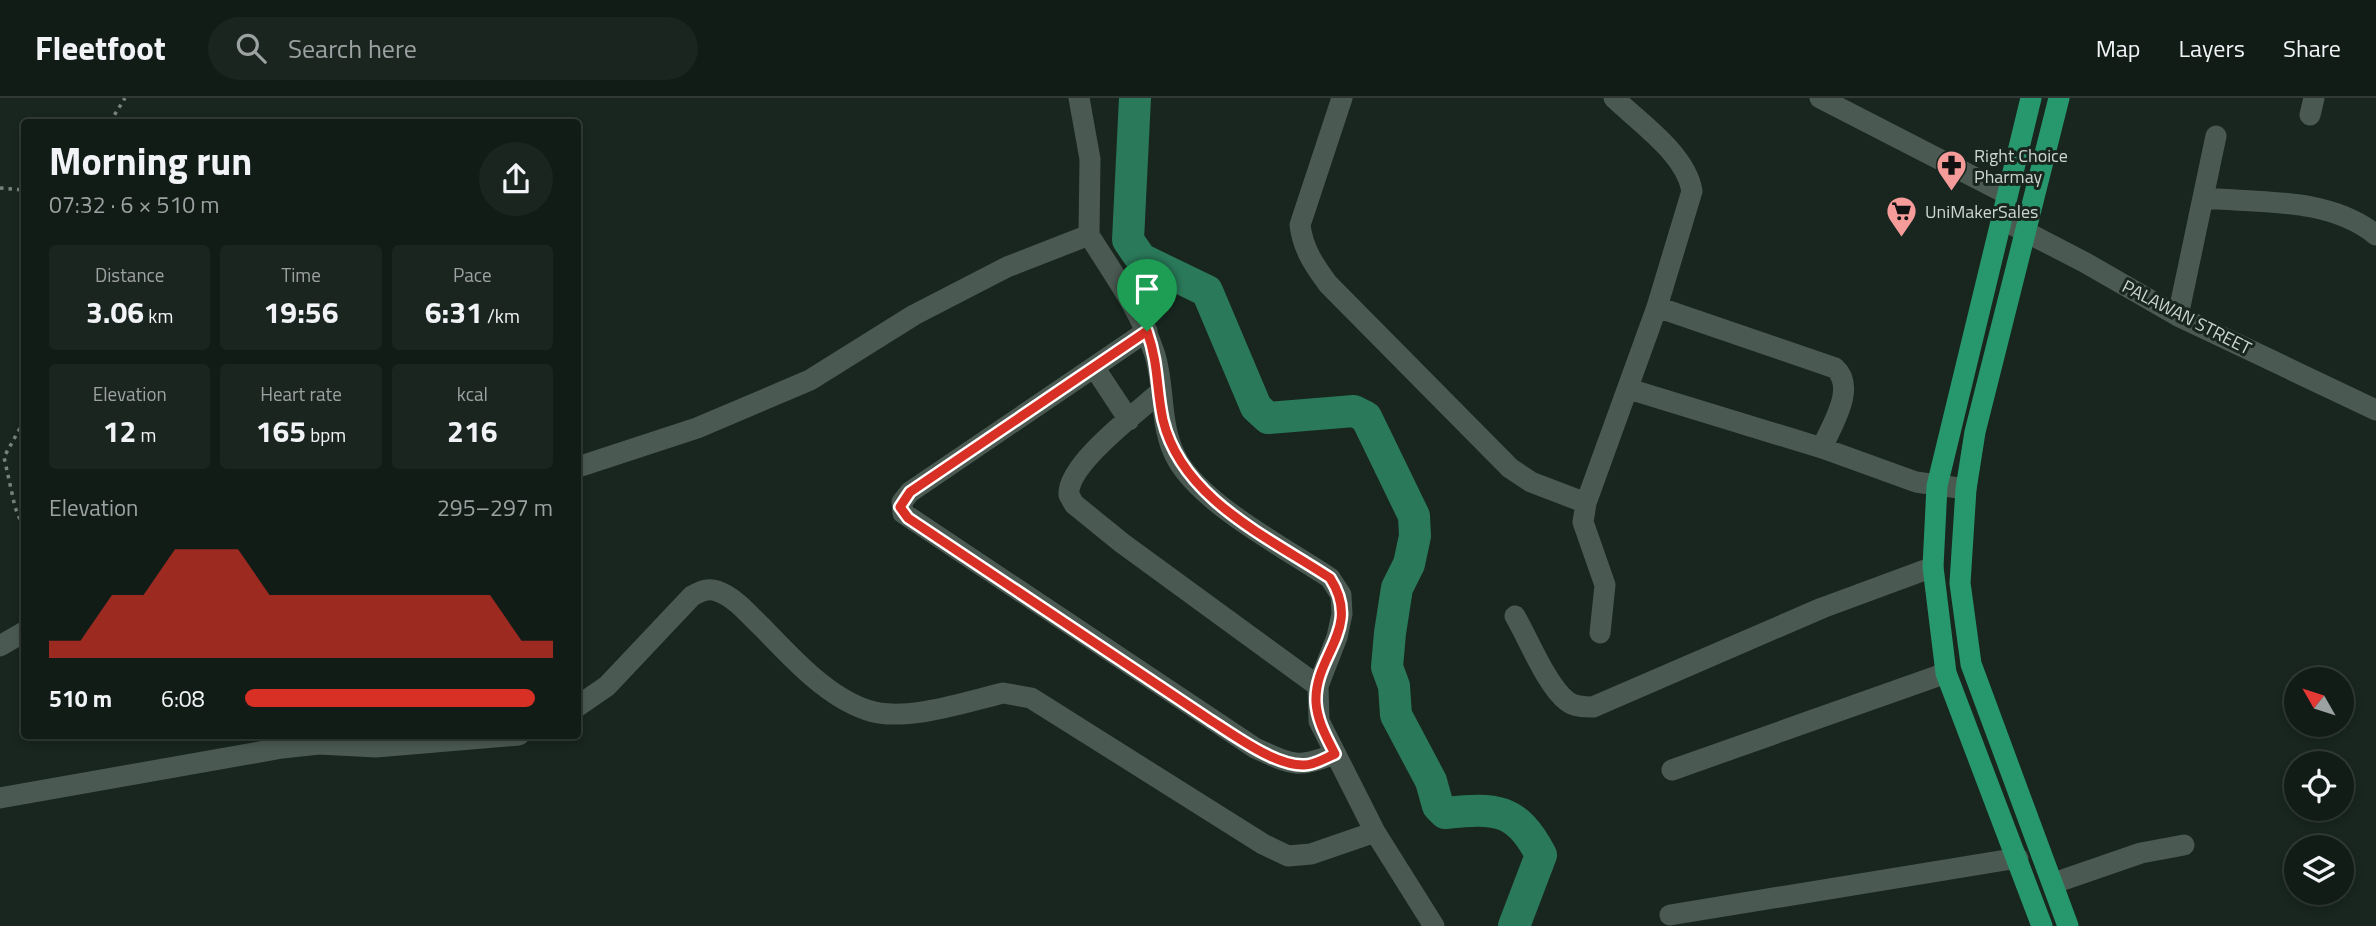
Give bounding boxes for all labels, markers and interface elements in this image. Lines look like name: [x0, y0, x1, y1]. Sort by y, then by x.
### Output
search box: [208, 17, 698, 80]
text: Fleetfoot: [35, 23, 166, 73]
icon: search: [232, 29, 270, 67]
text: Search here: [288, 29, 417, 68]
text: Map: [2096, 30, 2141, 66]
text: Layers: [2179, 30, 2245, 66]
text: Share: [2283, 30, 2341, 66]
text: Morning run: [49, 132, 252, 190]
button: share: [479, 142, 553, 216]
place label: Right Choice Pharmay: [1974, 142, 2068, 190]
pharmacy icon: Right Choice Pharmay: [1934, 148, 1968, 192]
text: 07:32 · 6 × 510 m: [49, 187, 219, 222]
supermarket icon: UniMakerSales: [1885, 194, 1919, 238]
place label: UniMakerSales: [1925, 198, 2038, 225]
pin: [1117, 259, 1177, 331]
text: Distance: [95, 260, 164, 289]
text: Time: [281, 260, 321, 289]
text: Pace: [453, 260, 492, 289]
icon: arrive: [1128, 270, 1166, 308]
street label: PALAWAN STREET: [2118, 273, 2257, 361]
text: 3.06: [86, 289, 144, 335]
text: 19:56: [264, 289, 338, 335]
text: 6:31: [425, 289, 483, 335]
text: km: [144, 301, 173, 330]
text: /km: [483, 301, 520, 330]
text: Elevation: [93, 379, 167, 408]
text: Heart rate: [260, 379, 342, 408]
text: kcal: [457, 379, 488, 408]
text: 12: [103, 408, 136, 454]
text: 165: [256, 408, 306, 454]
text: 216: [447, 408, 498, 454]
text: m: [136, 420, 157, 449]
text: bpm: [306, 420, 346, 449]
text: Elevation: [49, 490, 138, 525]
text: 295–297 m: [437, 490, 553, 525]
north arrow: [2284, 667, 2354, 737]
map controls: [2284, 667, 2354, 905]
text: 510 m: [49, 681, 112, 716]
text: 6:08: [161, 681, 205, 716]
button: locate: [2284, 751, 2354, 821]
button: layers: [2284, 835, 2354, 905]

